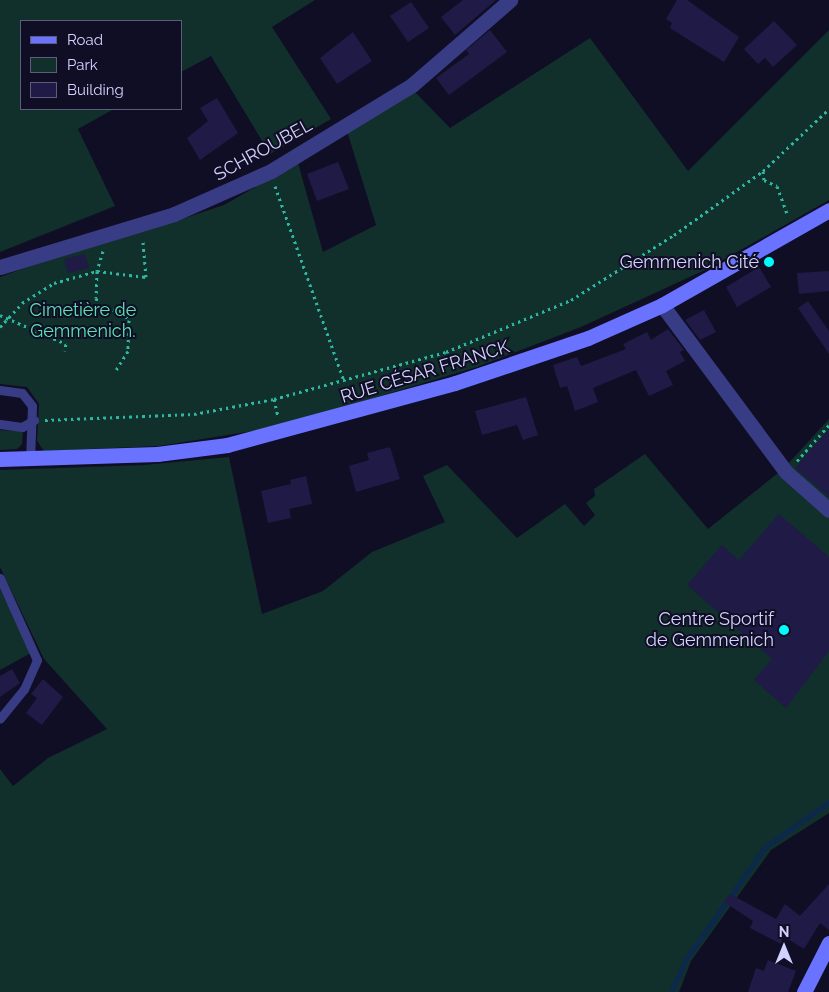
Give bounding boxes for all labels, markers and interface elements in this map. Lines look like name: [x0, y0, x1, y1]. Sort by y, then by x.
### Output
legend: [20, 20, 182, 110]
text: Road: [67, 31, 103, 49]
text: Park: [67, 56, 98, 74]
text: Building: [67, 81, 124, 99]
street label: SCHROUBEL: [210, 114, 316, 186]
place label: Gemmenich Cité: [620, 251, 759, 273]
marker: Gemmenich Cité: [763, 256, 775, 268]
park label: Cimetière de Gemmenich.: [30, 300, 136, 342]
street label: RUE CÉSAR FRANCK: [338, 336, 512, 408]
place label: Centre Sportif de Gemmenich: [646, 609, 774, 652]
marker: Centre Sportif de Gemmenich: [778, 624, 790, 636]
north arrow: [759, 922, 809, 972]
text: N: [779, 924, 789, 940]

